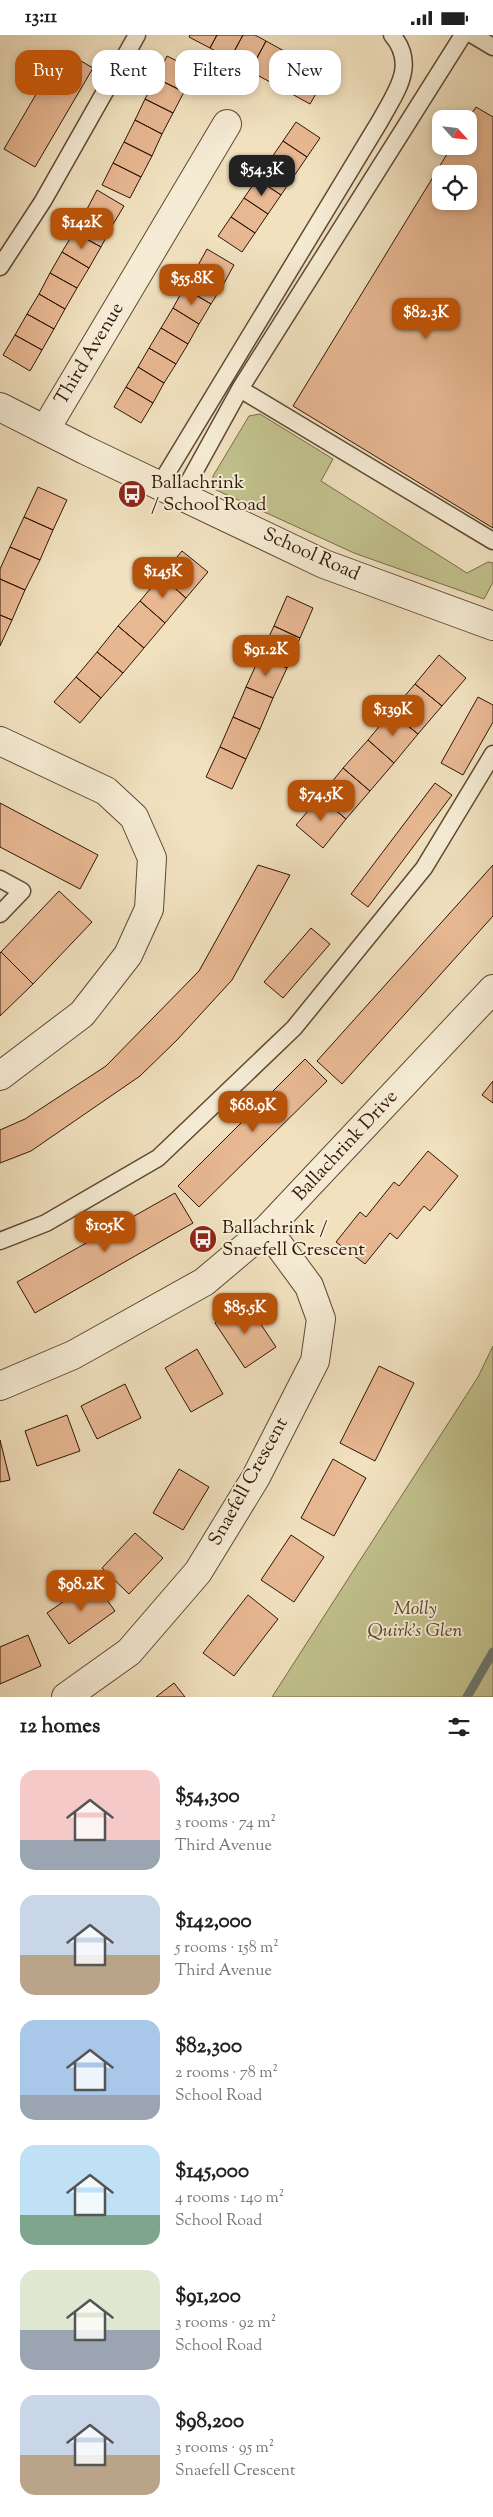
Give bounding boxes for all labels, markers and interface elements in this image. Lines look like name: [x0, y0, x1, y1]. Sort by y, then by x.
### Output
text: 13:11: [25, 4, 57, 31]
chip: Buy: [15, 50, 82, 95]
chip: Rent: [92, 50, 165, 95]
chip: Filters: [175, 50, 259, 95]
chip: New: [269, 50, 341, 95]
north arrow: [432, 110, 478, 155]
map controls: [432, 110, 477, 210]
pin: $54.3K: [221, 155, 303, 197]
text: $54.3K: [240, 159, 284, 182]
button: locate: [432, 165, 477, 210]
pin: $142K: [47, 207, 117, 250]
text: $142K: [61, 212, 103, 235]
pin: $55.8K: [151, 263, 233, 306]
text: $55.8K: [170, 268, 214, 291]
pin: $82.3K: [385, 297, 467, 340]
street label: Third Avenue: [49, 298, 131, 410]
text: $82.3K: [403, 302, 449, 325]
place label: Ballachrink / School Road: [151, 470, 267, 519]
bus stop icon: Ballachrink / School Road: [117, 479, 147, 509]
street label: School Road: [258, 522, 364, 588]
pin: $145K: [128, 557, 198, 599]
text: $145K: [143, 561, 183, 584]
pin: $91.2K: [225, 635, 307, 677]
text: $91.2K: [244, 639, 288, 662]
pin: $139K: [358, 695, 428, 737]
text: $139K: [373, 699, 413, 722]
pin: $74.5K: [280, 779, 362, 822]
text: $74.5K: [299, 784, 343, 807]
street label: Ballachrink Drive: [287, 1084, 405, 1208]
pin: $68.9K: [212, 1091, 294, 1133]
text: $68.9K: [229, 1095, 277, 1118]
pin: $105K: [70, 1211, 140, 1253]
text: $105K: [85, 1215, 125, 1238]
place label: Ballachrink / Snaefell Crescent: [222, 1215, 365, 1264]
bus stop icon: Ballachrink / Snaefell Crescent: [188, 1224, 218, 1254]
pin: $85.5K: [204, 1293, 286, 1335]
text: $85.5K: [223, 1297, 267, 1320]
street label: Snaefell Crescent: [203, 1413, 296, 1551]
pin: $98.2K: [40, 1569, 122, 1612]
text: $98.2K: [57, 1574, 105, 1597]
park label: Molly Quirk's Glen: [368, 1596, 462, 1645]
text: 12 homes: [20, 1712, 100, 1742]
icon: filters: [445, 1713, 473, 1741]
text: $54,300: [175, 1782, 240, 1812]
icon: home: [60, 1790, 120, 1850]
text: 3 rooms · 74 m²: [175, 1812, 276, 1835]
text: Third Avenue: [175, 1835, 272, 1858]
text: $142,000: [175, 1907, 252, 1937]
icon: home: [60, 1915, 120, 1975]
text: 5 rooms · 158 m²: [175, 1937, 279, 1960]
text: Third Avenue: [175, 1960, 272, 1983]
text: $82,300: [175, 2032, 242, 2062]
icon: home: [60, 2040, 120, 2100]
text: 2 rooms · 78 m²: [175, 2062, 278, 2085]
text: School Road: [175, 2085, 262, 2108]
text: $145,000: [175, 2157, 249, 2187]
icon: home: [60, 2165, 120, 2225]
text: 4 rooms · 140 m²: [175, 2187, 284, 2210]
text: School Road: [175, 2210, 262, 2233]
text: $91,200: [175, 2282, 241, 2312]
icon: home: [60, 2290, 120, 2350]
text: 3 rooms · 92 m²: [175, 2312, 276, 2335]
text: School Road: [175, 2335, 262, 2358]
text: $98,200: [175, 2407, 244, 2437]
icon: home: [60, 2415, 120, 2475]
text: 3 rooms · 95 m²: [175, 2437, 274, 2460]
text: Snaefell Crescent: [175, 2460, 295, 2483]

